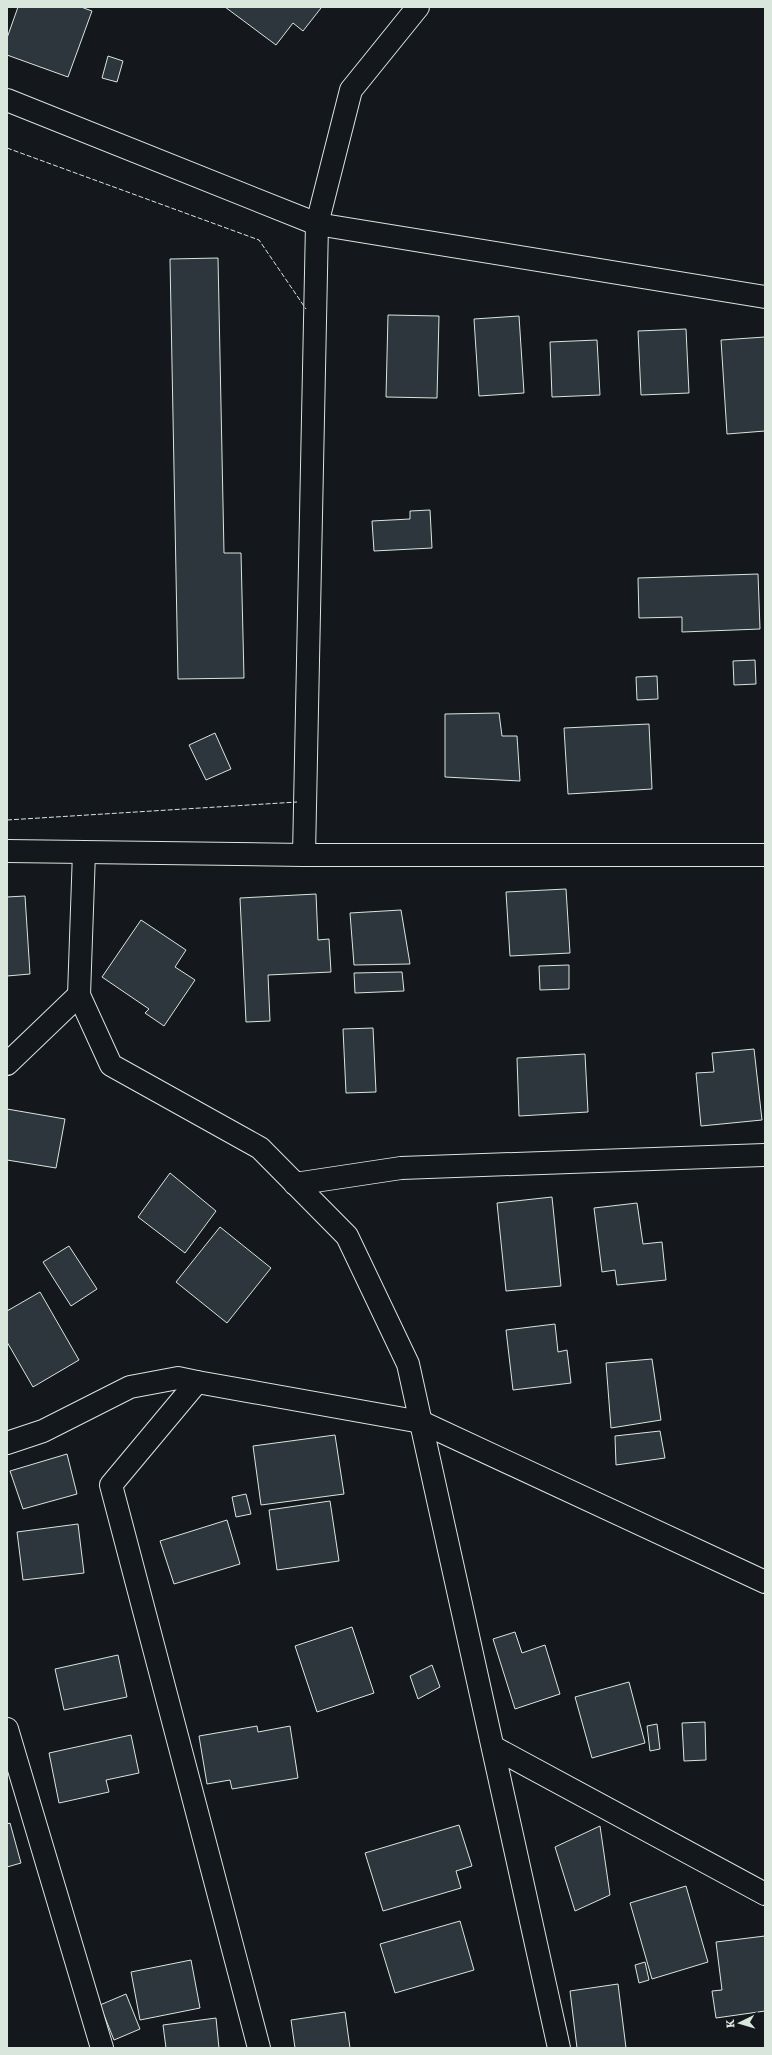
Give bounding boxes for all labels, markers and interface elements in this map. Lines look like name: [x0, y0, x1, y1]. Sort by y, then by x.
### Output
north arrow: [720, 2003, 760, 2043]
text: K: [721, 2019, 737, 2029]

